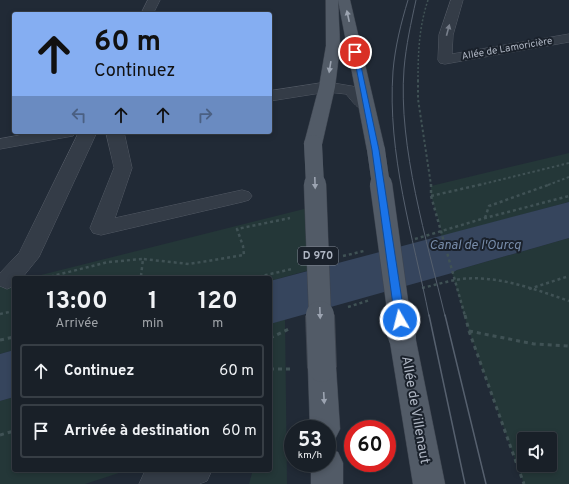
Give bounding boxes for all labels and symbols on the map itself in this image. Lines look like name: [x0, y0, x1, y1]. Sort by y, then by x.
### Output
one-way arrow: [344, 10, 350, 22]
one-way arrow: [445, 24, 451, 36]
pin: [338, 35, 372, 69]
street label: Allée de Lamoricière: [461, 35, 553, 63]
one-way arrow: [327, 61, 333, 73]
one-way arrow: [312, 177, 318, 190]
water label: Canal de l'Ourcq: [429, 238, 522, 254]
road number: D 970: [298, 247, 338, 265]
position arrow: [379, 299, 421, 341]
one-way arrow: [317, 307, 323, 320]
street label: Allée de Villenaut: [397, 355, 433, 465]
one-way arrow: [320, 392, 327, 404]
speed limit sign: 60: [344, 420, 396, 472]

